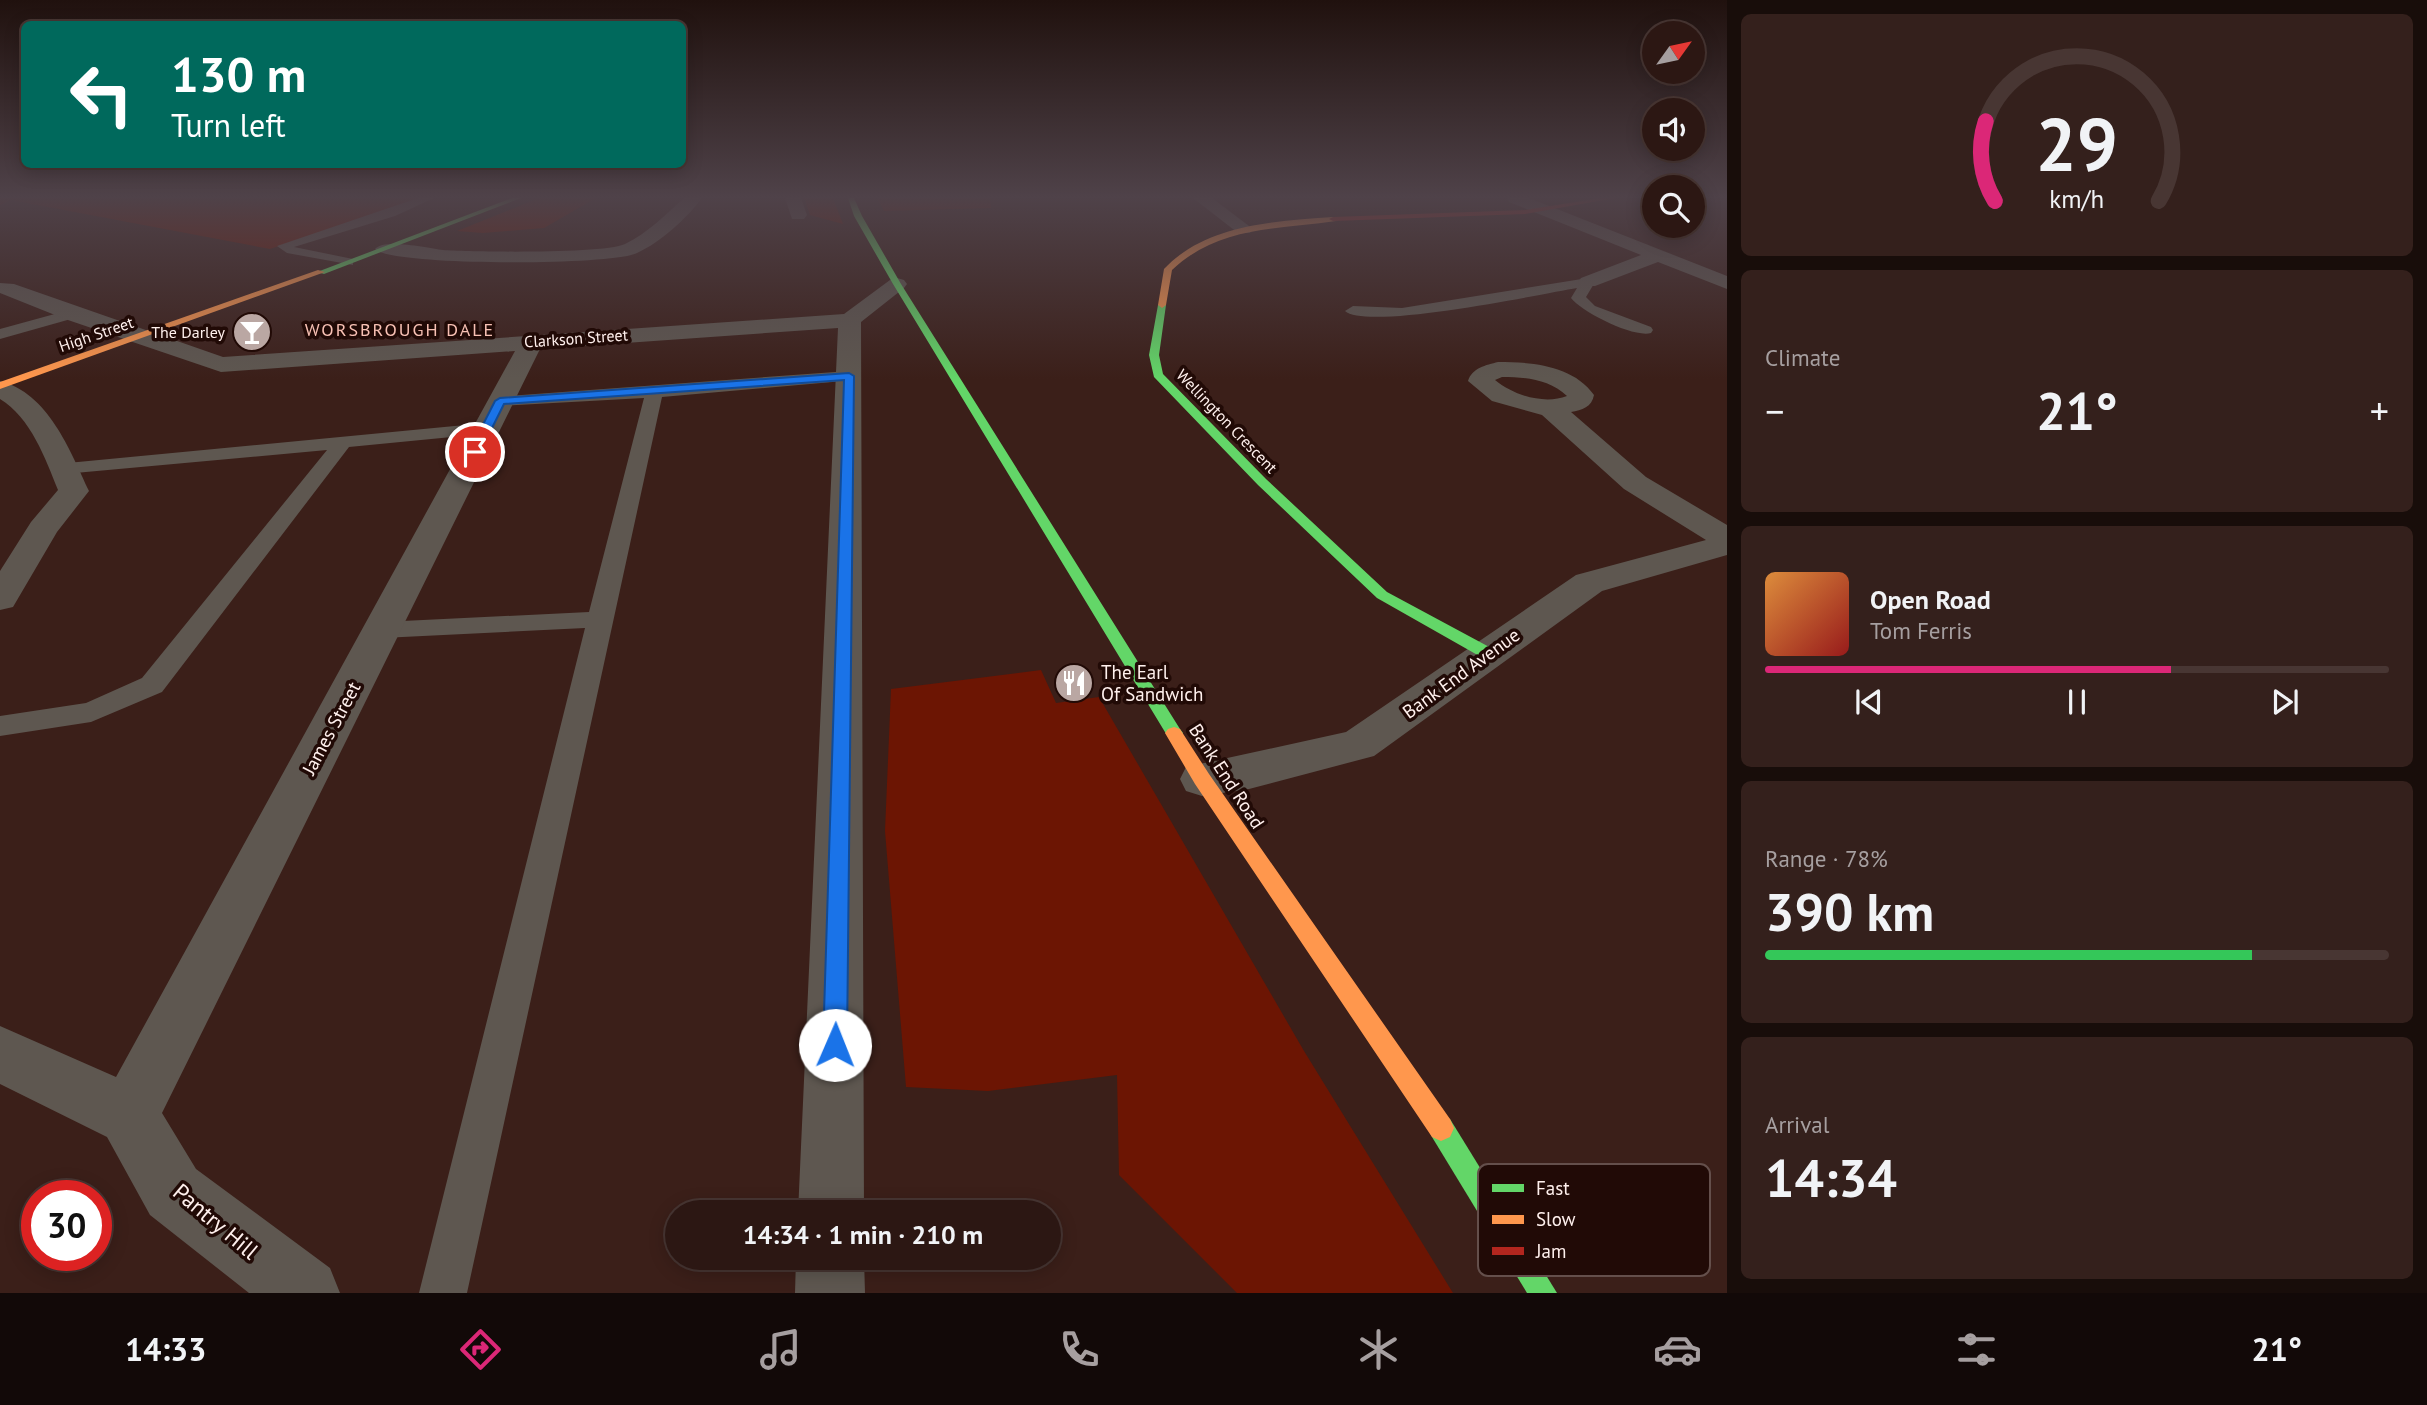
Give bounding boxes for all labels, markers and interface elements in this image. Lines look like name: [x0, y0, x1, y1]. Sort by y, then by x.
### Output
north arrow: [1642, 21, 1704, 84]
map controls: [1642, 21, 1705, 238]
text: 130 m: [171, 42, 306, 106]
icon: left: [56, 49, 147, 140]
text: 29: [2036, 97, 2118, 191]
button: sound: [1642, 98, 1705, 161]
text: Turn left: [171, 104, 286, 146]
button: search: [1642, 175, 1705, 238]
text: km/h: [2050, 183, 2104, 215]
bar icon: The Darley: [231, 311, 273, 353]
street label: High Street: [56, 312, 136, 356]
district label: WORSBROUGH DALE: [305, 318, 495, 341]
place label: The Darley: [151, 322, 226, 342]
street label: Clarkson Street: [523, 324, 629, 352]
text: Climate: [1765, 343, 1840, 372]
street label: Wellington Crescent: [1172, 365, 1282, 478]
text: 21°: [2036, 377, 2118, 444]
text: −: [1765, 386, 1784, 435]
text: +: [2370, 386, 2389, 435]
pin: [445, 422, 505, 482]
icon: arrive: [456, 433, 494, 471]
text: Open Road: [1870, 583, 1991, 616]
text: Tom Ferris: [1870, 616, 1972, 645]
street label: Bank End Avenue: [1398, 622, 1524, 724]
place label: The Earl Of Sandwich: [1101, 660, 1203, 706]
restaurant icon: The Earl Of Sandwich: [1053, 662, 1095, 704]
street label: James Street: [296, 677, 366, 779]
icon: previous: [1850, 683, 1888, 721]
icon: pause: [2058, 683, 2096, 721]
icon: next: [2266, 683, 2304, 721]
street label: Bank End Road: [1184, 719, 1270, 833]
text: Range · 78%: [1765, 844, 1888, 873]
text: 390 km: [1765, 878, 1934, 945]
position arrow: [798, 1008, 872, 1082]
text: Arrival: [1765, 1110, 1829, 1139]
text: 14:34: [1765, 1144, 1897, 1211]
legend: [1478, 1164, 1710, 1276]
text: Fast: [1536, 1176, 1570, 1200]
street label: Pantry Hill: [167, 1177, 265, 1265]
speed limit sign: 30: [21, 1180, 112, 1271]
text: Slow: [1536, 1207, 1576, 1231]
text: 14:34 · 1 min · 210 m: [743, 1218, 983, 1251]
text: Jam: [1535, 1239, 1566, 1263]
icon: directions: [456, 1325, 505, 1374]
icon: music: [756, 1325, 805, 1374]
icon: phone: [1055, 1325, 1104, 1374]
icon: climate: [1354, 1325, 1403, 1374]
icon: car: [1653, 1325, 1702, 1374]
icon: filters: [1952, 1325, 2001, 1374]
text: 14:33: [125, 1328, 206, 1370]
text: 21°: [2252, 1328, 2302, 1370]

